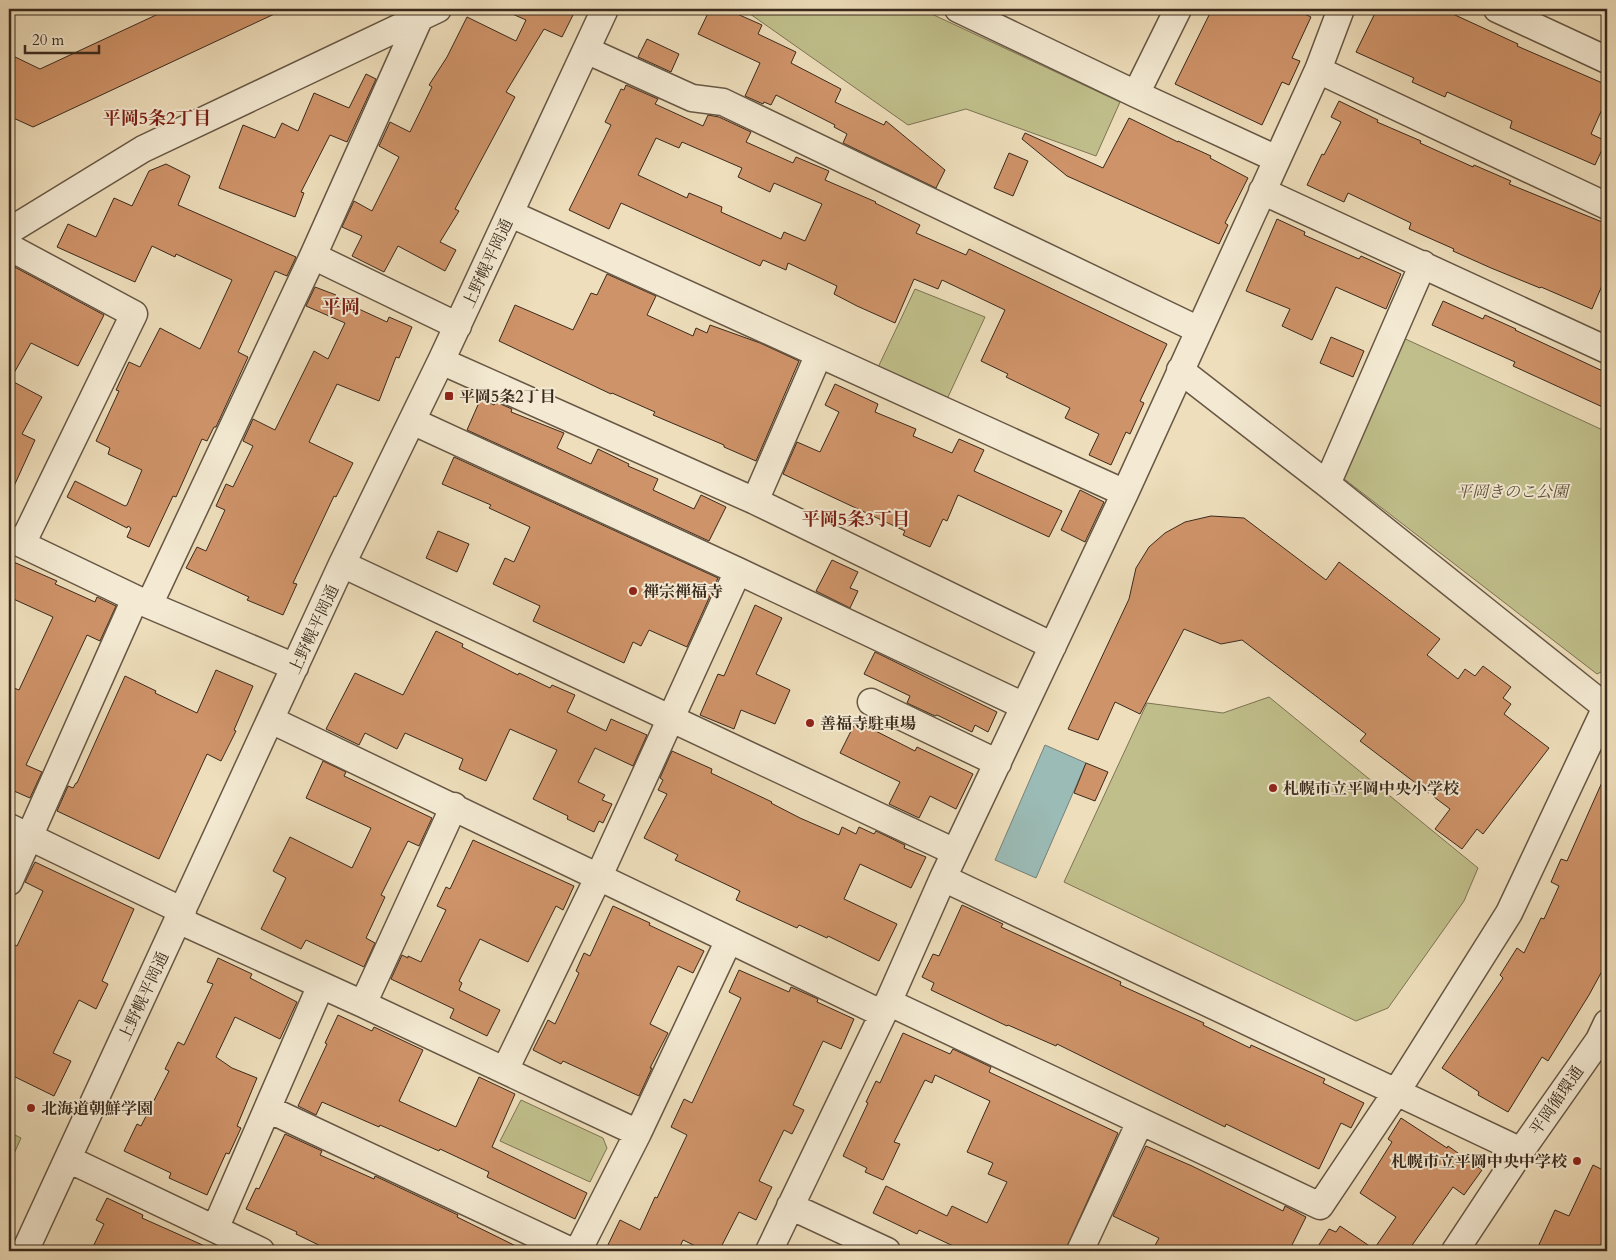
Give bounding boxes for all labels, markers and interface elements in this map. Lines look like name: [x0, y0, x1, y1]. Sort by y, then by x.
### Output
scale bar: [25, 22, 99, 54]
text: 20 m: [32, 30, 64, 50]
district label: 平岡5条2丁目: [103, 106, 211, 131]
street label: 上野幌平岡通: [458, 215, 518, 312]
district label: 平岡: [322, 294, 360, 320]
place label: 平岡5条2丁目: [459, 386, 555, 408]
marker: 平岡5条2丁目: [443, 390, 455, 402]
park label: 平岡きのこ公園: [1456, 481, 1571, 503]
district label: 平岡5条3丁目: [802, 507, 910, 532]
street label: 上野幌平岡通: [284, 581, 344, 678]
place label: 禅宗禅福寺: [642, 581, 723, 603]
marker: 禅宗禅福寺: [627, 585, 639, 597]
place label: 善福寺駐車場: [820, 713, 916, 735]
marker: 善福寺駐車場: [804, 717, 816, 729]
place label: 札幌市立平岡中央小学校: [1283, 778, 1460, 800]
marker: 札幌市立平岡中央小学校: [1267, 782, 1279, 794]
street label: 上野幌平岡通: [114, 948, 174, 1045]
street label: 平岡循環通: [1525, 1061, 1589, 1140]
place label: 北海道朝鮮学園: [41, 1098, 153, 1120]
marker: 北海道朝鮮学園: [25, 1102, 37, 1114]
place label: 札幌市立平岡中央中学校: [1391, 1151, 1568, 1173]
marker: 札幌市立平岡中央中学校: [1571, 1155, 1583, 1167]

